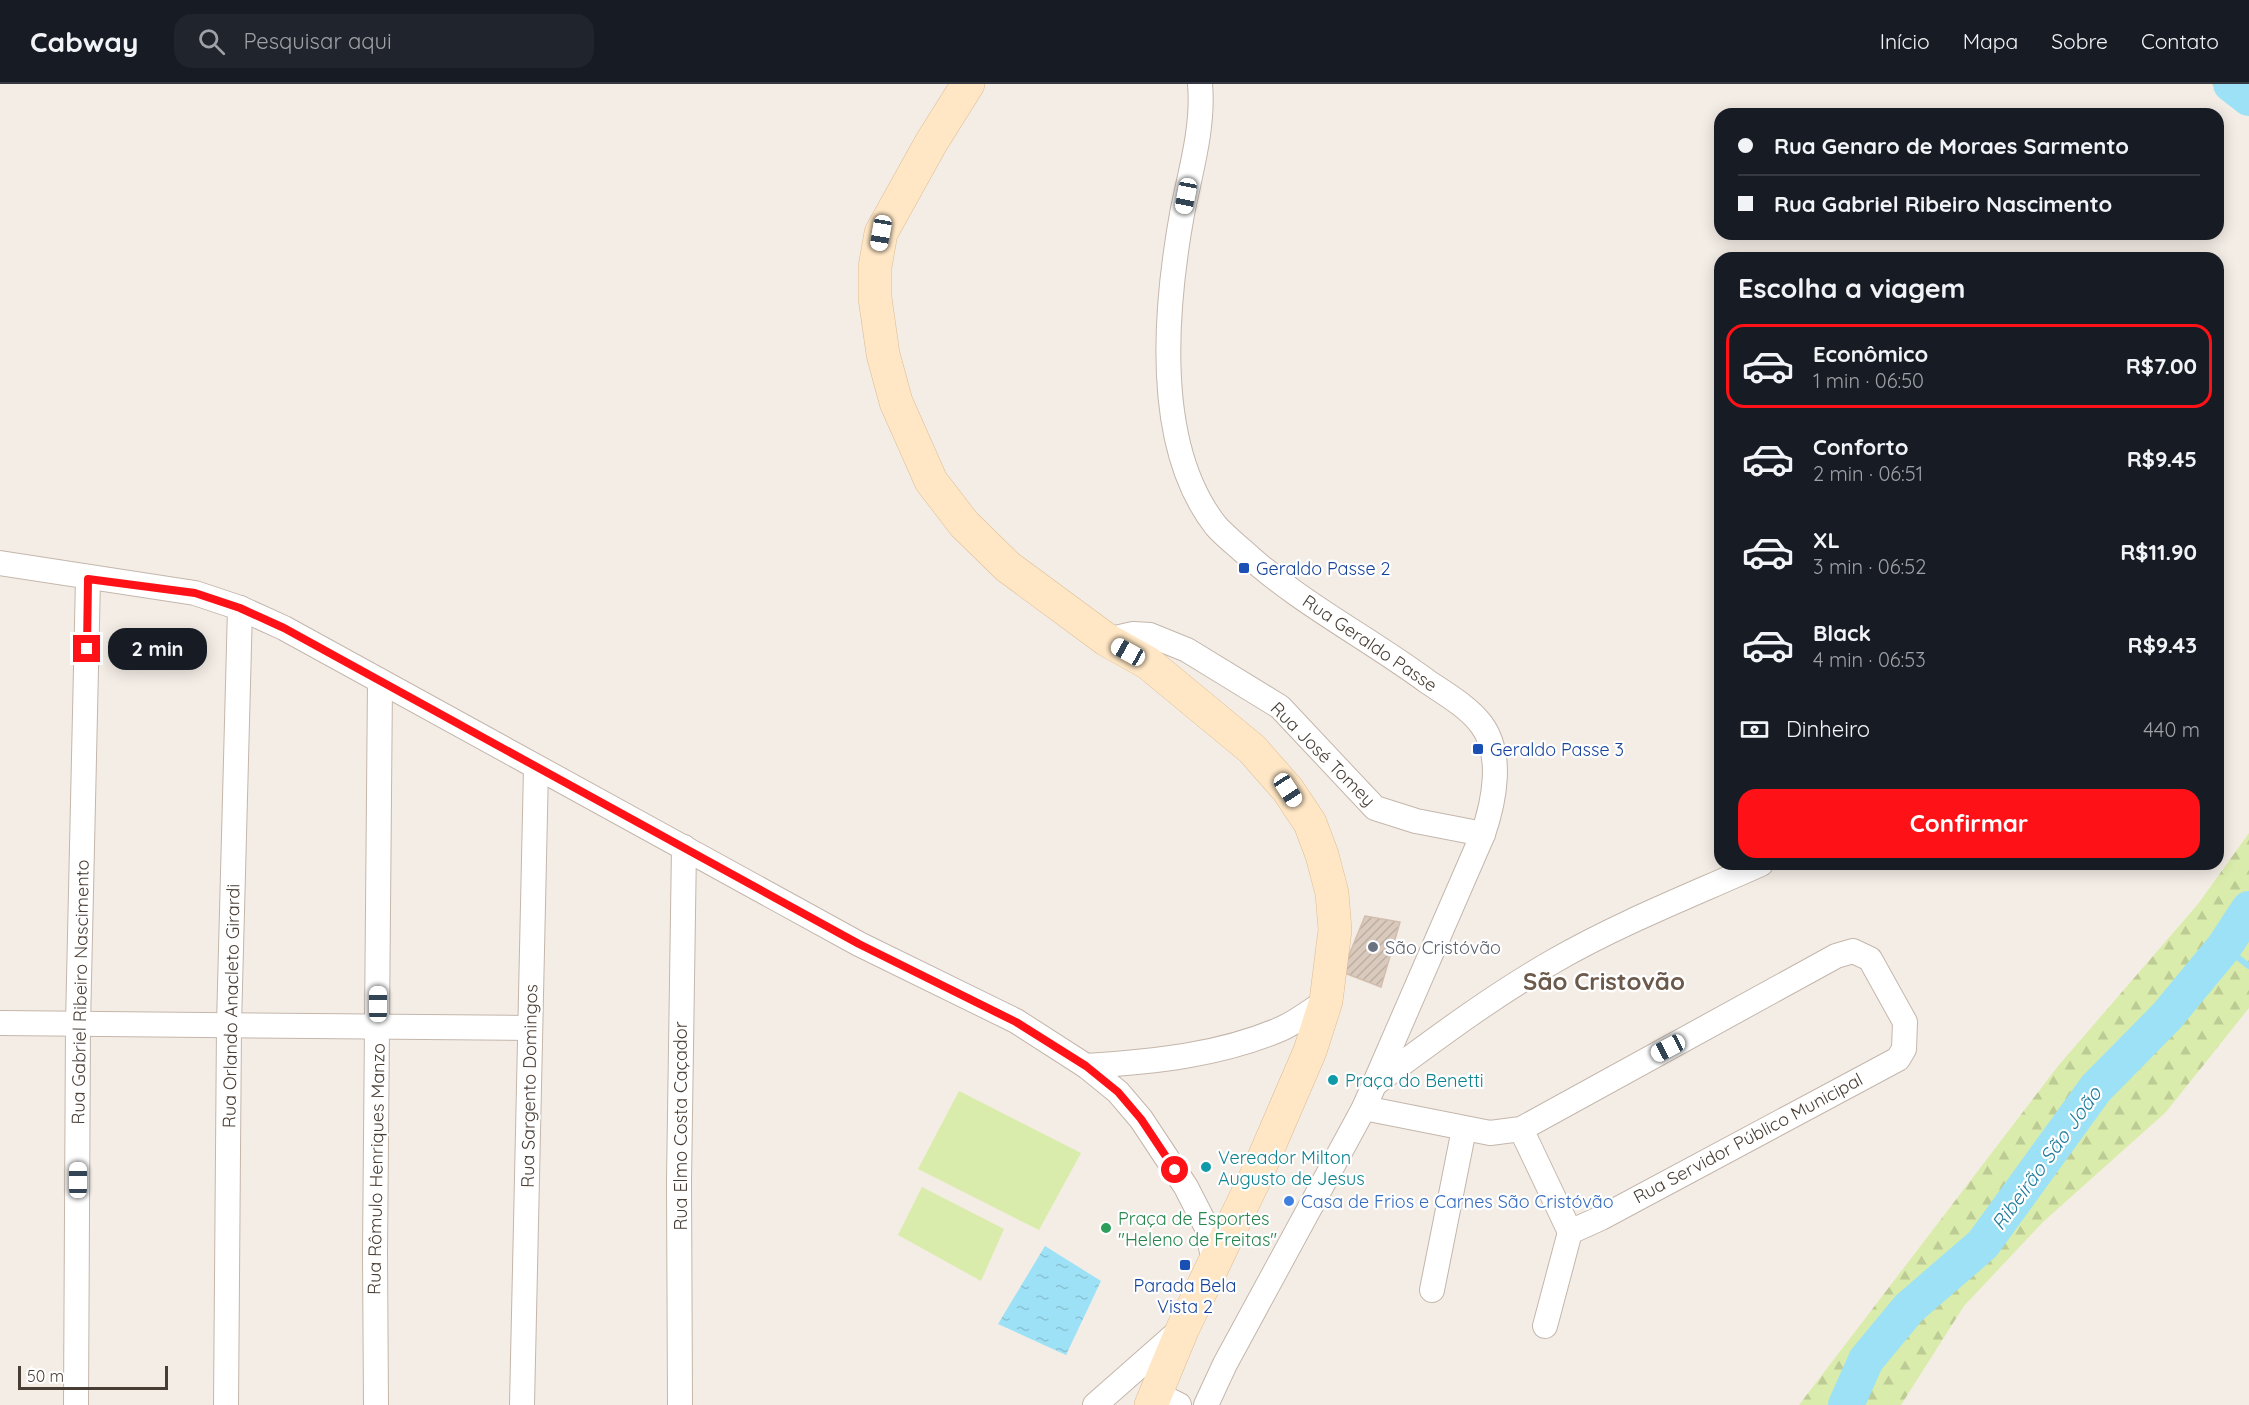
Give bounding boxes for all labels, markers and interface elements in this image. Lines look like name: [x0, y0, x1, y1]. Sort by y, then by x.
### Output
search box: [174, 14, 594, 68]
text: Cabway: [30, 24, 138, 59]
icon: search: [195, 25, 228, 58]
text: Pesquisar aqui: [243, 27, 392, 55]
text: Início: [1880, 28, 1930, 54]
text: Mapa: [1963, 28, 2018, 54]
text: Sobre: [2051, 28, 2108, 54]
text: Contato: [2141, 28, 2219, 54]
text: Rua Genaro de Moraes Sarmento: [1774, 132, 2129, 160]
car: [1174, 177, 1198, 215]
text: Rua Gabriel Ribeiro Nascimento: [1774, 190, 2112, 218]
car: [869, 214, 893, 252]
text: Escolha a viagem: [1738, 271, 1966, 305]
icon: car: [1741, 339, 1795, 393]
text: Econômico: [1813, 340, 1928, 368]
text: R$7.00: [2126, 352, 2197, 380]
text: 1 min · 06:50: [1813, 368, 1924, 393]
icon: car: [1741, 432, 1795, 486]
text: Conforto: [1813, 433, 1908, 461]
text: R$9.45: [2127, 445, 2197, 473]
text: 2 min · 06:51: [1813, 461, 1923, 486]
icon: car: [1741, 525, 1795, 579]
text: XL: [1813, 526, 1840, 554]
text: R$11.90: [2120, 538, 2197, 566]
text: 3 min · 06:52: [1813, 554, 1926, 579]
place label: Geraldo Passe 2: [1256, 557, 1390, 580]
marker: Geraldo Passe 2: [1237, 561, 1251, 575]
street label: Rua Geraldo Passe: [1298, 589, 1442, 697]
icon: car: [1741, 618, 1795, 672]
text: Black: [1813, 619, 1871, 647]
callout: 2 min: [108, 628, 207, 670]
text: R$9.43: [2128, 631, 2197, 659]
route end: [73, 635, 100, 662]
car: [1108, 635, 1148, 669]
text: 2 min: [131, 636, 184, 661]
text: 4 min · 06:53: [1813, 647, 1926, 672]
street label: Rua José Tomey: [1266, 697, 1380, 811]
icon: cash: [1738, 713, 1771, 746]
text: Dinheiro: [1786, 715, 1870, 743]
text: 440 m: [2143, 717, 2200, 742]
place label: Geraldo Passe 3: [1490, 738, 1624, 761]
marker: Geraldo Passe 3: [1471, 742, 1485, 756]
car: [1271, 770, 1305, 810]
button: Confirmar: [1738, 789, 2200, 858]
street label: Rua Gabriel Ribeiro Nascimento: [66, 859, 94, 1125]
street label: Rua Orlando Anacleto Girardi: [217, 884, 245, 1128]
place label: São Cristóvão: [1385, 936, 1501, 959]
marker: São Cristóvão: [1366, 940, 1380, 954]
district label: São Cristovão: [1523, 966, 1685, 996]
street label: Rua Sargento Domingos: [516, 984, 542, 1188]
car: [369, 986, 387, 1022]
street label: Rua Elmo Costa Caçador: [669, 1021, 692, 1231]
car: [1648, 1032, 1688, 1064]
street label: Rua Rômulo Henriques Manzo: [362, 1043, 390, 1295]
street label: Rua Servidor Público Municipal: [1629, 1068, 1867, 1208]
place label: Praça do Benetti: [1345, 1069, 1484, 1092]
marker: Praça do Benetti: [1326, 1073, 1340, 1087]
water label: Ribeirão São João: [1986, 1081, 2107, 1235]
place label: Vereador Milton Augusto de Jesus: [1218, 1146, 1365, 1190]
route start: [1161, 1156, 1188, 1183]
marker: Vereador Milton Augusto de Jesus: [1199, 1160, 1213, 1174]
car: [69, 1162, 87, 1198]
place label: Casa de Frios e Carnes São Cristóvão: [1301, 1190, 1614, 1213]
marker: Casa de Frios e Carnes São Cristóvão: [1282, 1194, 1296, 1208]
place label: Praça de Esportes "Heleno de Freitas": [1118, 1207, 1277, 1251]
marker: Praça de Esportes "Heleno de Freitas": [1099, 1221, 1113, 1235]
marker: Parada Bela Vista 2: [1178, 1258, 1192, 1272]
place label: Parada Bela Vista 2: [1134, 1274, 1236, 1318]
scale bar: [18, 1363, 168, 1390]
text: 50 m: [27, 1366, 64, 1386]

